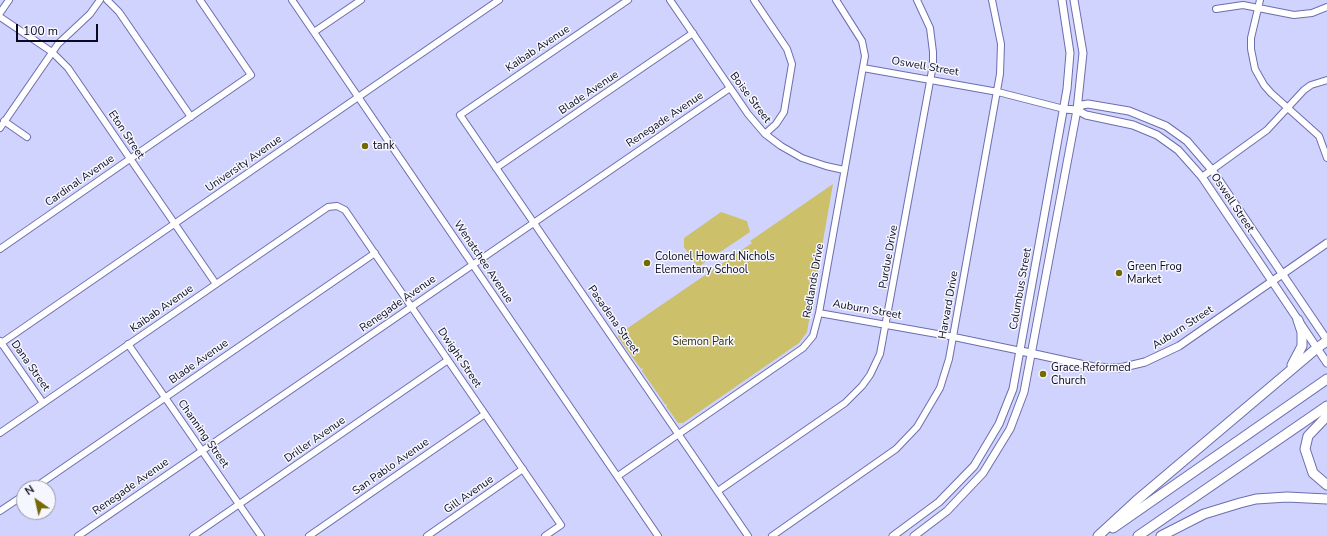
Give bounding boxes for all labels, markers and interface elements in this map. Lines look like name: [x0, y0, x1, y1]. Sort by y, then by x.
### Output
scale bar: [18, 16, 100, 42]
text: 100 m: [23, 23, 58, 39]
street label: Kaibab Avenue: [504, 23, 572, 75]
street label: Oswell Street: [890, 55, 960, 79]
street label: Blade Avenue: [557, 68, 621, 118]
street label: Boise Street: [727, 70, 773, 126]
street label: Renegade Avenue: [624, 89, 706, 151]
street label: Eton Street: [105, 108, 147, 162]
street label: University Avenue: [203, 133, 285, 195]
place label: tank: [373, 139, 394, 153]
marker: tank: [360, 141, 370, 151]
street label: Cardinal Avenue: [43, 152, 117, 210]
street label: Oswell Street: [1208, 171, 1256, 235]
street label: Wenatchee Avenue: [451, 218, 515, 306]
street label: Purdue Drive: [877, 224, 901, 290]
street label: Redlands Drive: [801, 243, 827, 319]
street label: Columbus Street: [1007, 247, 1035, 331]
place label: Colonel Howard Nichols Elementary School: [655, 250, 775, 276]
marker: Colonel Howard Nichols Elementary School: [642, 258, 652, 268]
place label: Green Frog Market: [1127, 260, 1182, 286]
marker: Green Frog Market: [1114, 268, 1124, 278]
street label: Harvard Drive: [937, 270, 961, 340]
street label: Renegade Avenue: [357, 273, 439, 335]
street label: Kaibab Avenue: [128, 282, 196, 336]
street label: Pasadena Street: [584, 283, 642, 357]
street label: Auburn Street: [831, 297, 903, 323]
street label: Auburn Street: [1150, 303, 1216, 353]
street label: Dwight Street: [434, 326, 484, 390]
park label: Siemon Park: [672, 335, 734, 349]
street label: Blade Avenue: [167, 337, 231, 387]
street label: Dana Street: [8, 338, 52, 394]
place label: Grace Reformed Church: [1051, 361, 1131, 387]
marker: Grace Reformed Church: [1038, 369, 1048, 379]
street label: Channing Street: [175, 397, 231, 471]
street label: Driller Avenue: [282, 414, 348, 466]
street label: San Pablo Avenue: [350, 436, 432, 498]
street label: Renegade Avenue: [90, 456, 172, 518]
street label: Gill Avenue: [442, 473, 496, 517]
north arrow: [16, 480, 56, 520]
text: N: [22, 482, 37, 499]

